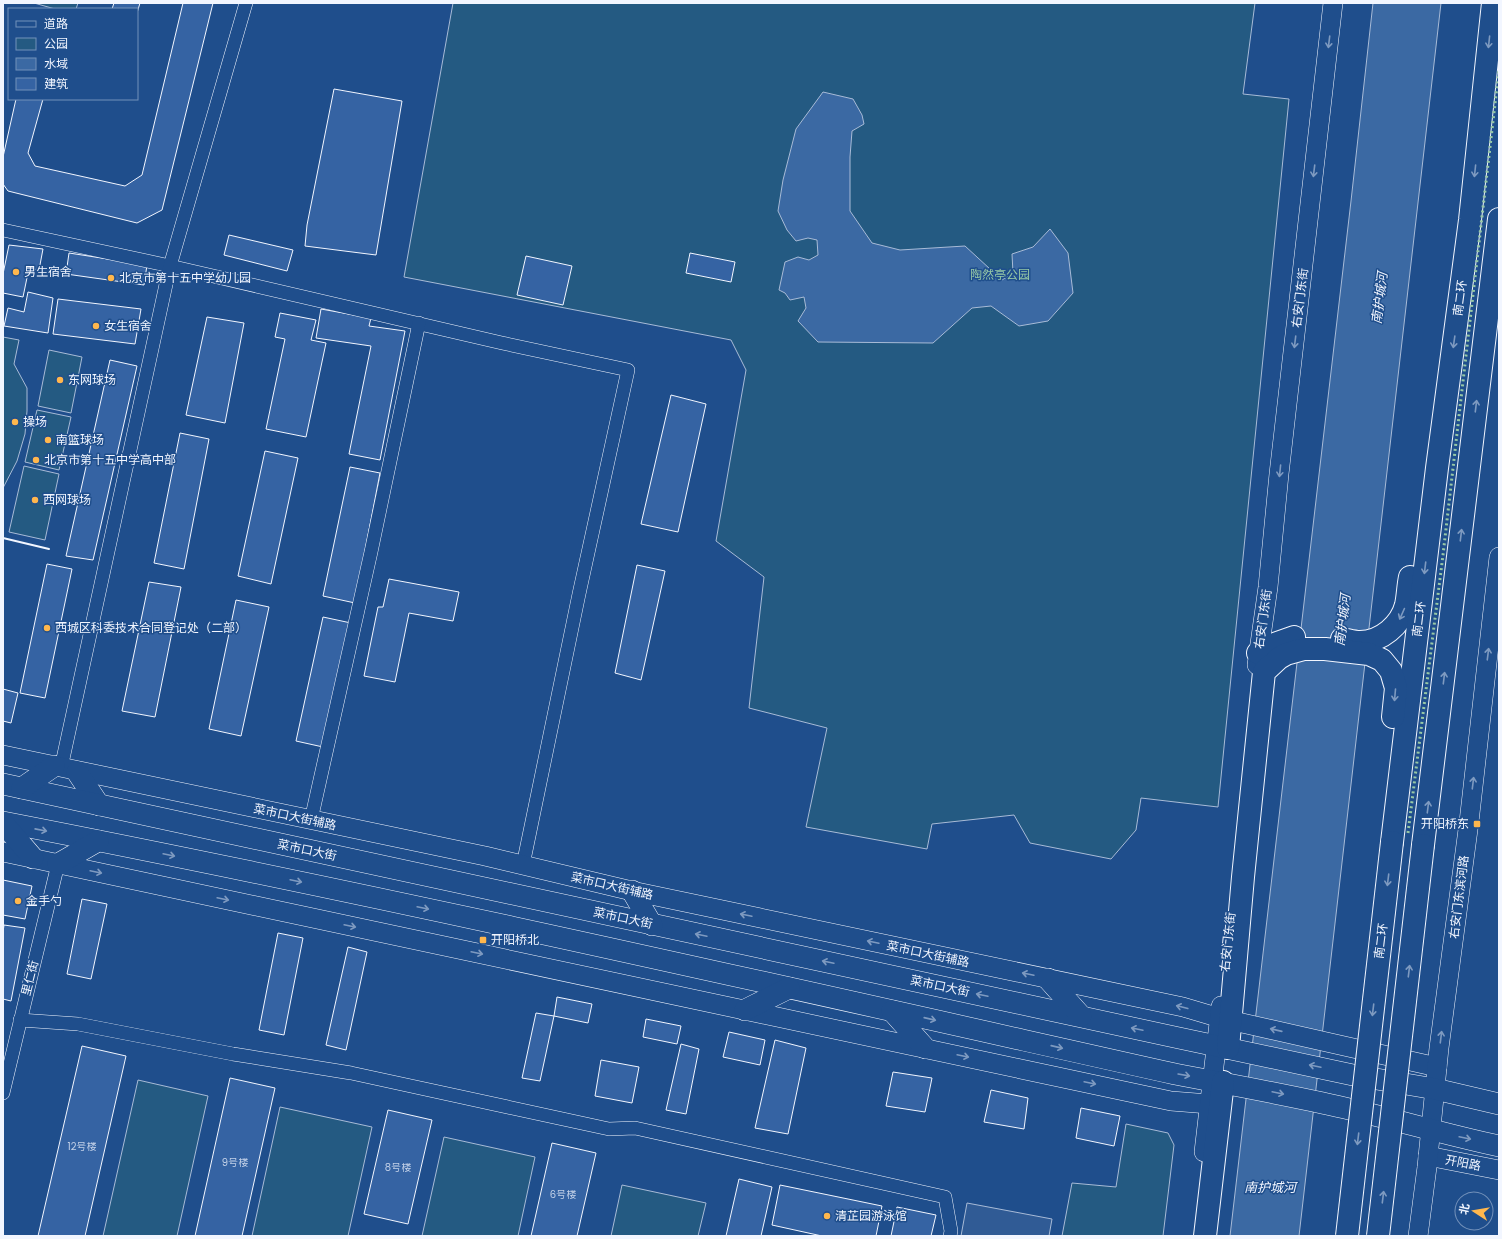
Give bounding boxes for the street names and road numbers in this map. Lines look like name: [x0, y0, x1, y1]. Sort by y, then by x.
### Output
street label: 右安门东街: [1287, 267, 1312, 329]
street label: 南二环: [1449, 279, 1470, 317]
street label: 右安门东街: [1250, 588, 1275, 650]
street label: 南二环: [1408, 600, 1429, 638]
street label: 菜市口大街辅路: [252, 799, 338, 834]
street label: 菜市口大街: [276, 835, 338, 864]
street label: 右安门东滨河路: [1445, 854, 1472, 940]
street label: 菜市口大街辅路: [569, 868, 655, 903]
street label: 菜市口大街: [592, 903, 654, 932]
street label: 右安门东街: [1216, 911, 1239, 973]
street label: 南二环: [1370, 922, 1391, 960]
street label: 菜市口大街辅路: [885, 936, 971, 971]
street label: 里仁街: [17, 958, 42, 997]
street label: 菜市口大街: [909, 971, 971, 1000]
street label: 开阳路: [1444, 1151, 1482, 1174]

